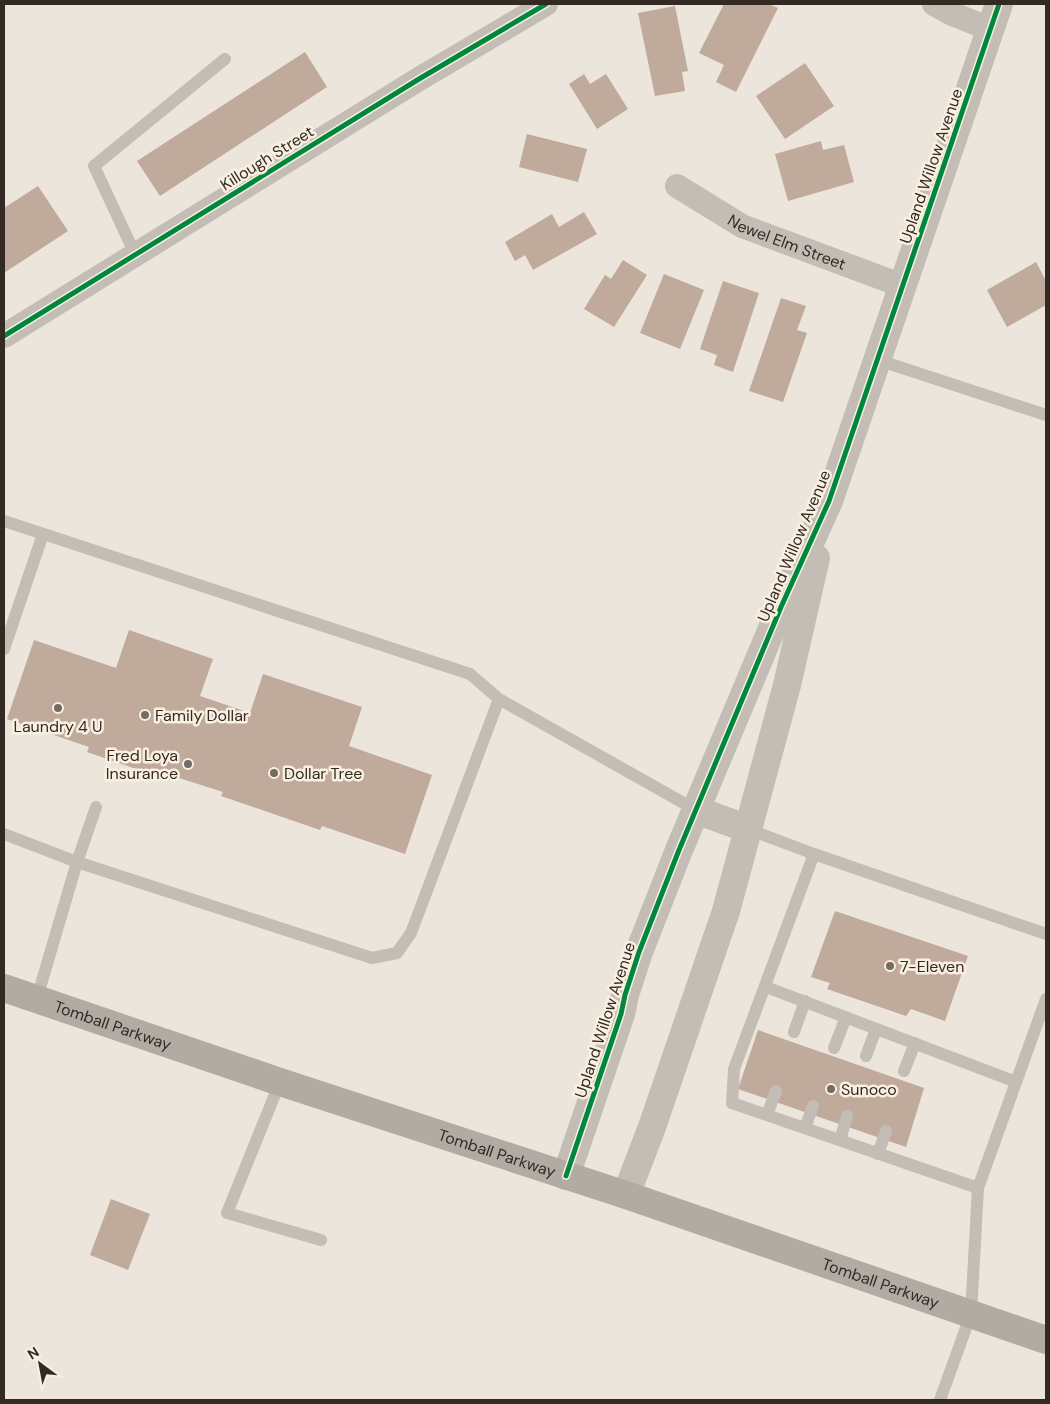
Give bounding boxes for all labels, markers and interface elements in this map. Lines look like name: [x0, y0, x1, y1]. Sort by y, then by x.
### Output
street label: Upland Willow Avenue: [895, 86, 967, 246]
street label: Killough Street: [216, 121, 318, 195]
street label: Newel Elm Street: [724, 209, 849, 274]
street label: Upland Willow Avenue: [753, 467, 835, 625]
marker: Laundry 4 U: [52, 702, 64, 714]
place label: Family Dollar: [155, 705, 249, 726]
marker: Family Dollar: [139, 709, 151, 721]
place label: Laundry 4 U: [13, 716, 103, 737]
place label: Fred Loya Insurance: [106, 745, 178, 784]
marker: Fred Loya Insurance: [182, 758, 194, 770]
place label: Dollar Tree: [284, 763, 362, 784]
marker: Dollar Tree: [268, 767, 280, 779]
street label: Upland Willow Avenue: [570, 939, 640, 1101]
place label: 7-Eleven: [900, 956, 964, 977]
marker: 7-Eleven: [884, 960, 896, 972]
street label: Tomball Parkway: [52, 995, 174, 1055]
place label: Sunoco: [841, 1079, 897, 1100]
marker: Sunoco: [825, 1083, 837, 1095]
street label: Tomball Parkway: [436, 1124, 559, 1182]
street label: Tomball Parkway: [819, 1253, 942, 1313]
north arrow: [15, 1339, 65, 1389]
text: N: [24, 1343, 42, 1363]

